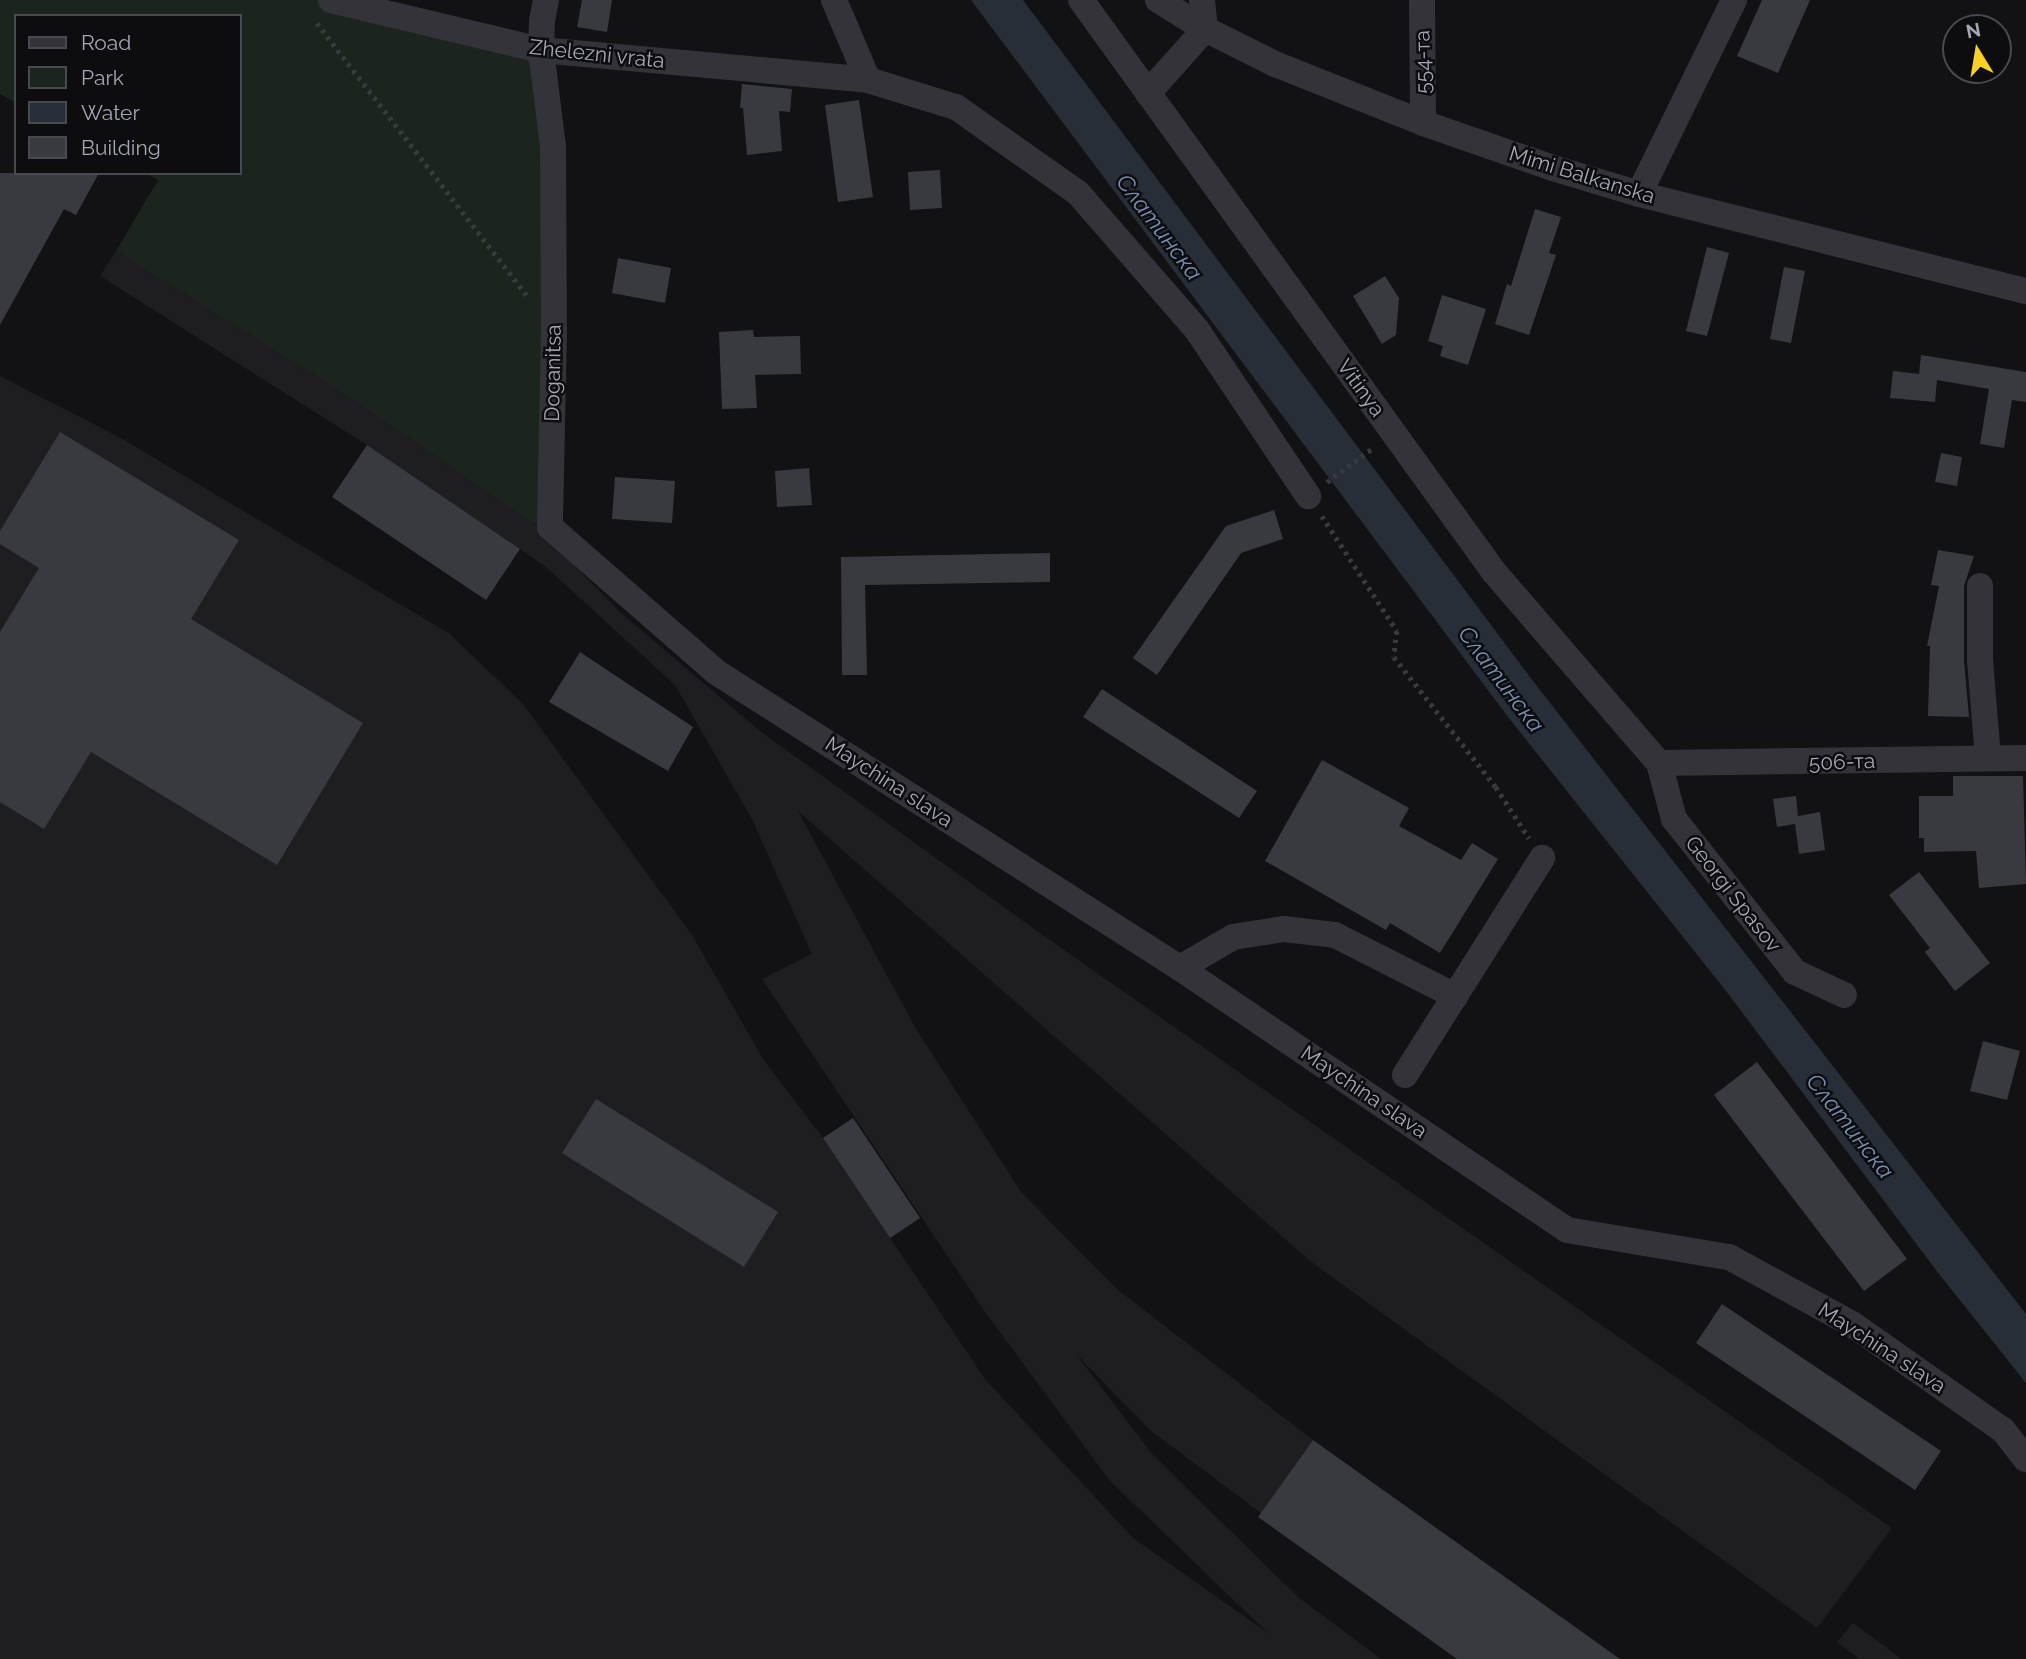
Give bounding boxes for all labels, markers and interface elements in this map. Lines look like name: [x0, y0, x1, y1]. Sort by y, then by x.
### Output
legend: [14, 14, 242, 175]
north arrow: [1942, 14, 2012, 84]
text: N: [1964, 18, 1983, 43]
text: Road: [81, 30, 131, 55]
street label: 554-та: [1410, 30, 1436, 94]
street label: Zhelezni vrata: [528, 34, 666, 74]
text: Park: [81, 65, 124, 90]
text: Water: [81, 100, 140, 125]
text: Building: [81, 135, 161, 160]
street label: Mimi Balkanska: [1506, 141, 1658, 209]
water label: Слатинска: [1110, 168, 1208, 286]
street label: Doganitsa: [540, 324, 566, 422]
street label: Vitinya: [1332, 354, 1390, 422]
water label: Слатинска: [1452, 620, 1550, 738]
street label: Maychina slava: [820, 731, 958, 833]
street label: 506-та: [1808, 748, 1876, 776]
street label: Georgi Spasov: [1680, 831, 1786, 957]
street label: Maychina slava: [1296, 1040, 1432, 1144]
water label: Слатинска: [1800, 1068, 1900, 1184]
street label: Maychina slava: [1813, 1297, 1951, 1399]

